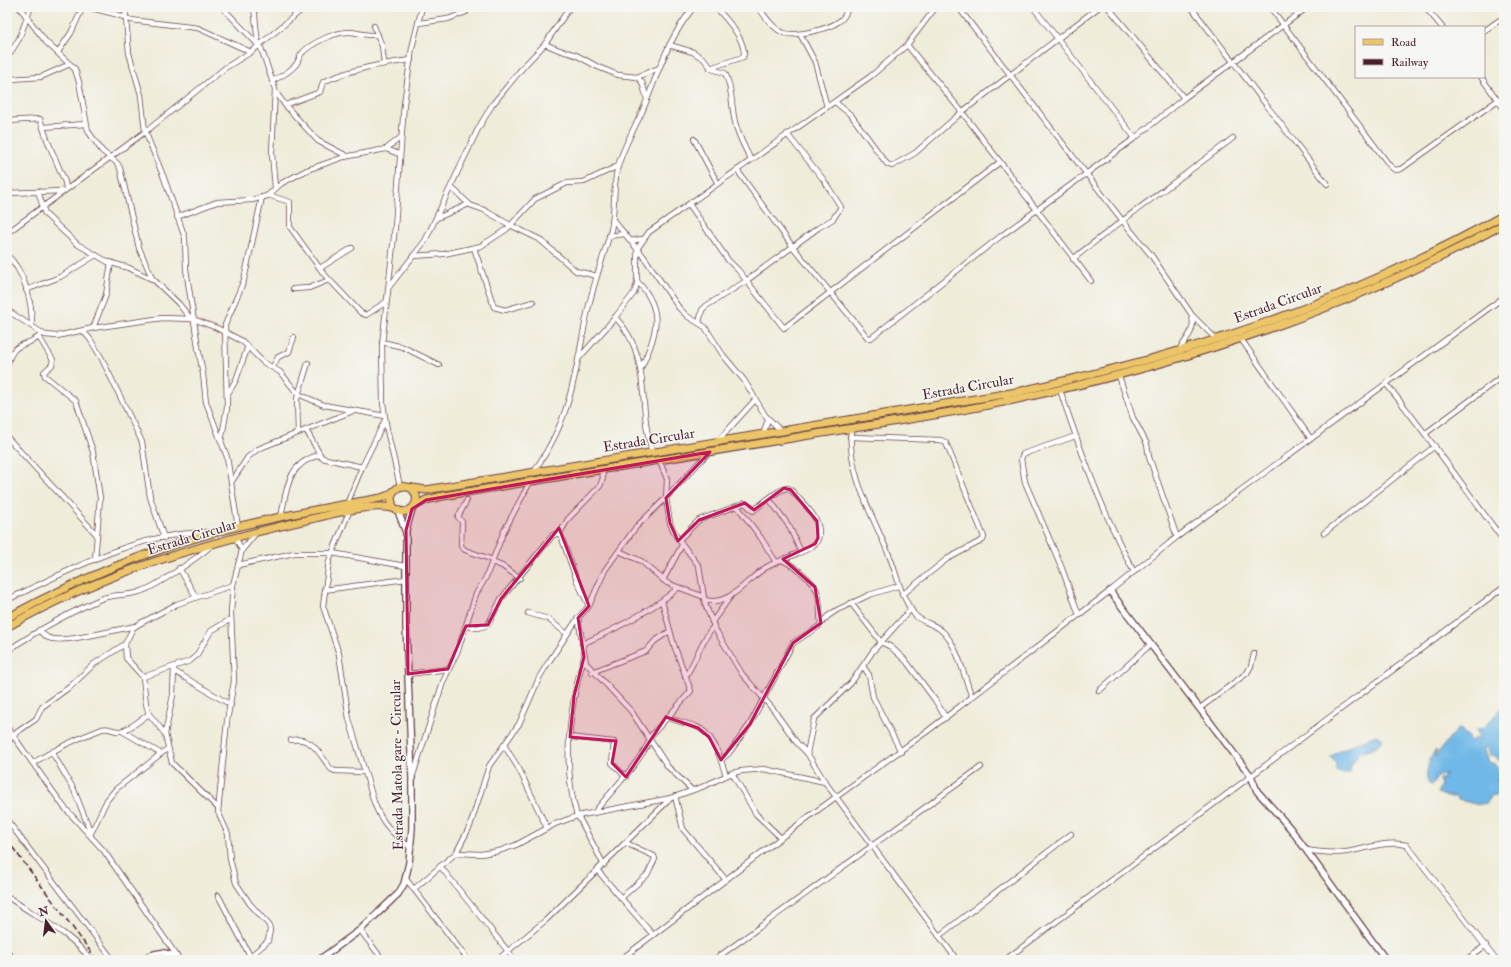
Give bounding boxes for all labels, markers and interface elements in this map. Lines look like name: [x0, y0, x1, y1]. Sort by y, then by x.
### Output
legend: [1355, 26, 1485, 78]
text: Road: [1391, 35, 1416, 50]
text: Railway: [1391, 55, 1429, 70]
street label: Estrada Circular: [1232, 279, 1325, 327]
street label: Estrada Circular: [921, 370, 1016, 403]
street label: Estrada Circular: [602, 424, 697, 456]
street label: Estrada Circular: [145, 515, 239, 559]
street label: Estrada Matola gare - Circular: [387, 679, 407, 850]
north arrow: [26, 901, 66, 941]
text: N: [36, 904, 51, 920]

